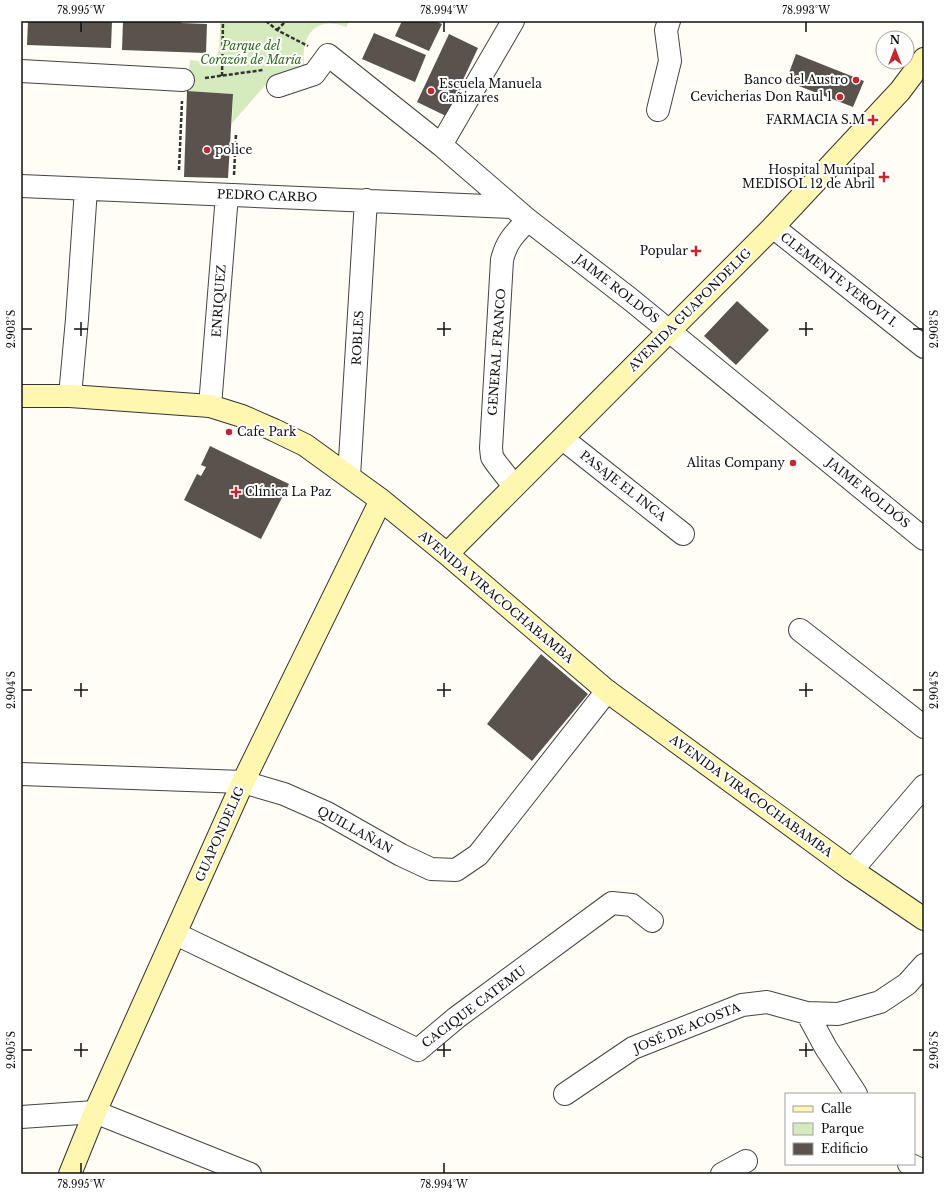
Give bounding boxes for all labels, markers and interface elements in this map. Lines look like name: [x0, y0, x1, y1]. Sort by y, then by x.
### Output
text: 78.995°W: [57, 4, 105, 17]
text: 78.994°W: [420, 4, 468, 17]
text: 78.993°W: [782, 4, 830, 17]
north arrow: [875, 30, 915, 70]
text: N: [890, 33, 901, 47]
park label: Parque del Corazón de María: [200, 38, 302, 67]
place label: Banco del Austro: [744, 72, 848, 87]
marker: Banco del Austro: [851, 75, 861, 85]
place label: Escuela Manuela Cañizares: [439, 76, 542, 105]
marker: Escuela Manuela Cañizares: [426, 86, 436, 96]
place label: Cevicherias Don Raul 1: [690, 89, 832, 104]
marker: Cevicherias Don Raul 1: [835, 92, 845, 102]
place label: FARMACIA S.M: [766, 112, 865, 127]
marker: FARMACIA S.M: [868, 115, 878, 125]
place label: police: [215, 142, 252, 157]
marker: police: [202, 145, 212, 155]
place label: Hospital Munipal MEDISOL 12 de Abril: [742, 162, 875, 191]
marker: Hospital Munipal MEDISOL 12 de Abril: [878, 171, 890, 183]
street label: PEDRO CARBO: [217, 186, 317, 205]
street label: CLEMENTE YEROVI I.: [778, 229, 901, 330]
place label: Popular: [640, 243, 688, 258]
street label: AVENIDA GUAPONDELIG: [624, 245, 755, 375]
marker: Popular: [691, 246, 701, 256]
street label: JAIME ROLDÓS: [571, 249, 663, 326]
street label: ENRIQUEZ: [208, 264, 229, 338]
street label: GENERAL FRANCO: [485, 288, 508, 416]
text: 2.903°S: [5, 310, 18, 348]
street label: ROBLES: [349, 310, 366, 366]
text: 2.903°S: [928, 310, 941, 348]
place label: Cafe Park: [237, 424, 297, 439]
marker: Cafe Park: [224, 427, 234, 437]
street label: PASAJE EL INCA: [577, 447, 670, 524]
street label: JAIME ROLDÓS: [822, 452, 914, 531]
place label: Alitas Company: [686, 455, 785, 470]
marker: Alitas Company: [788, 458, 798, 468]
place label: Clínica La Paz: [245, 484, 332, 499]
marker: Clínica La Paz: [230, 486, 242, 498]
street label: AVENIDA VIRACOCHABAMBA: [415, 527, 577, 666]
text: 2.904°S: [5, 671, 18, 709]
text: 2.904°S: [928, 671, 941, 709]
street label: AVENIDA VIRACOCHABAMBA: [666, 731, 836, 860]
street label: GUAPONDELIG: [192, 783, 248, 884]
street label: QUILLAÑAN: [315, 802, 396, 857]
street label: CACIQUE CATEMU: [419, 963, 529, 1051]
street label: JOSÉ DE ACOSTA: [629, 998, 743, 1057]
text: 2.905°S: [5, 1031, 18, 1069]
text: 2.905°S: [928, 1031, 941, 1069]
legend: [785, 1093, 915, 1165]
text: Calle: [821, 1101, 852, 1116]
text: Parque: [821, 1121, 864, 1136]
text: Edificio: [821, 1141, 868, 1156]
text: 78.995°W: [57, 1178, 105, 1191]
text: 78.994°W: [420, 1178, 468, 1191]

